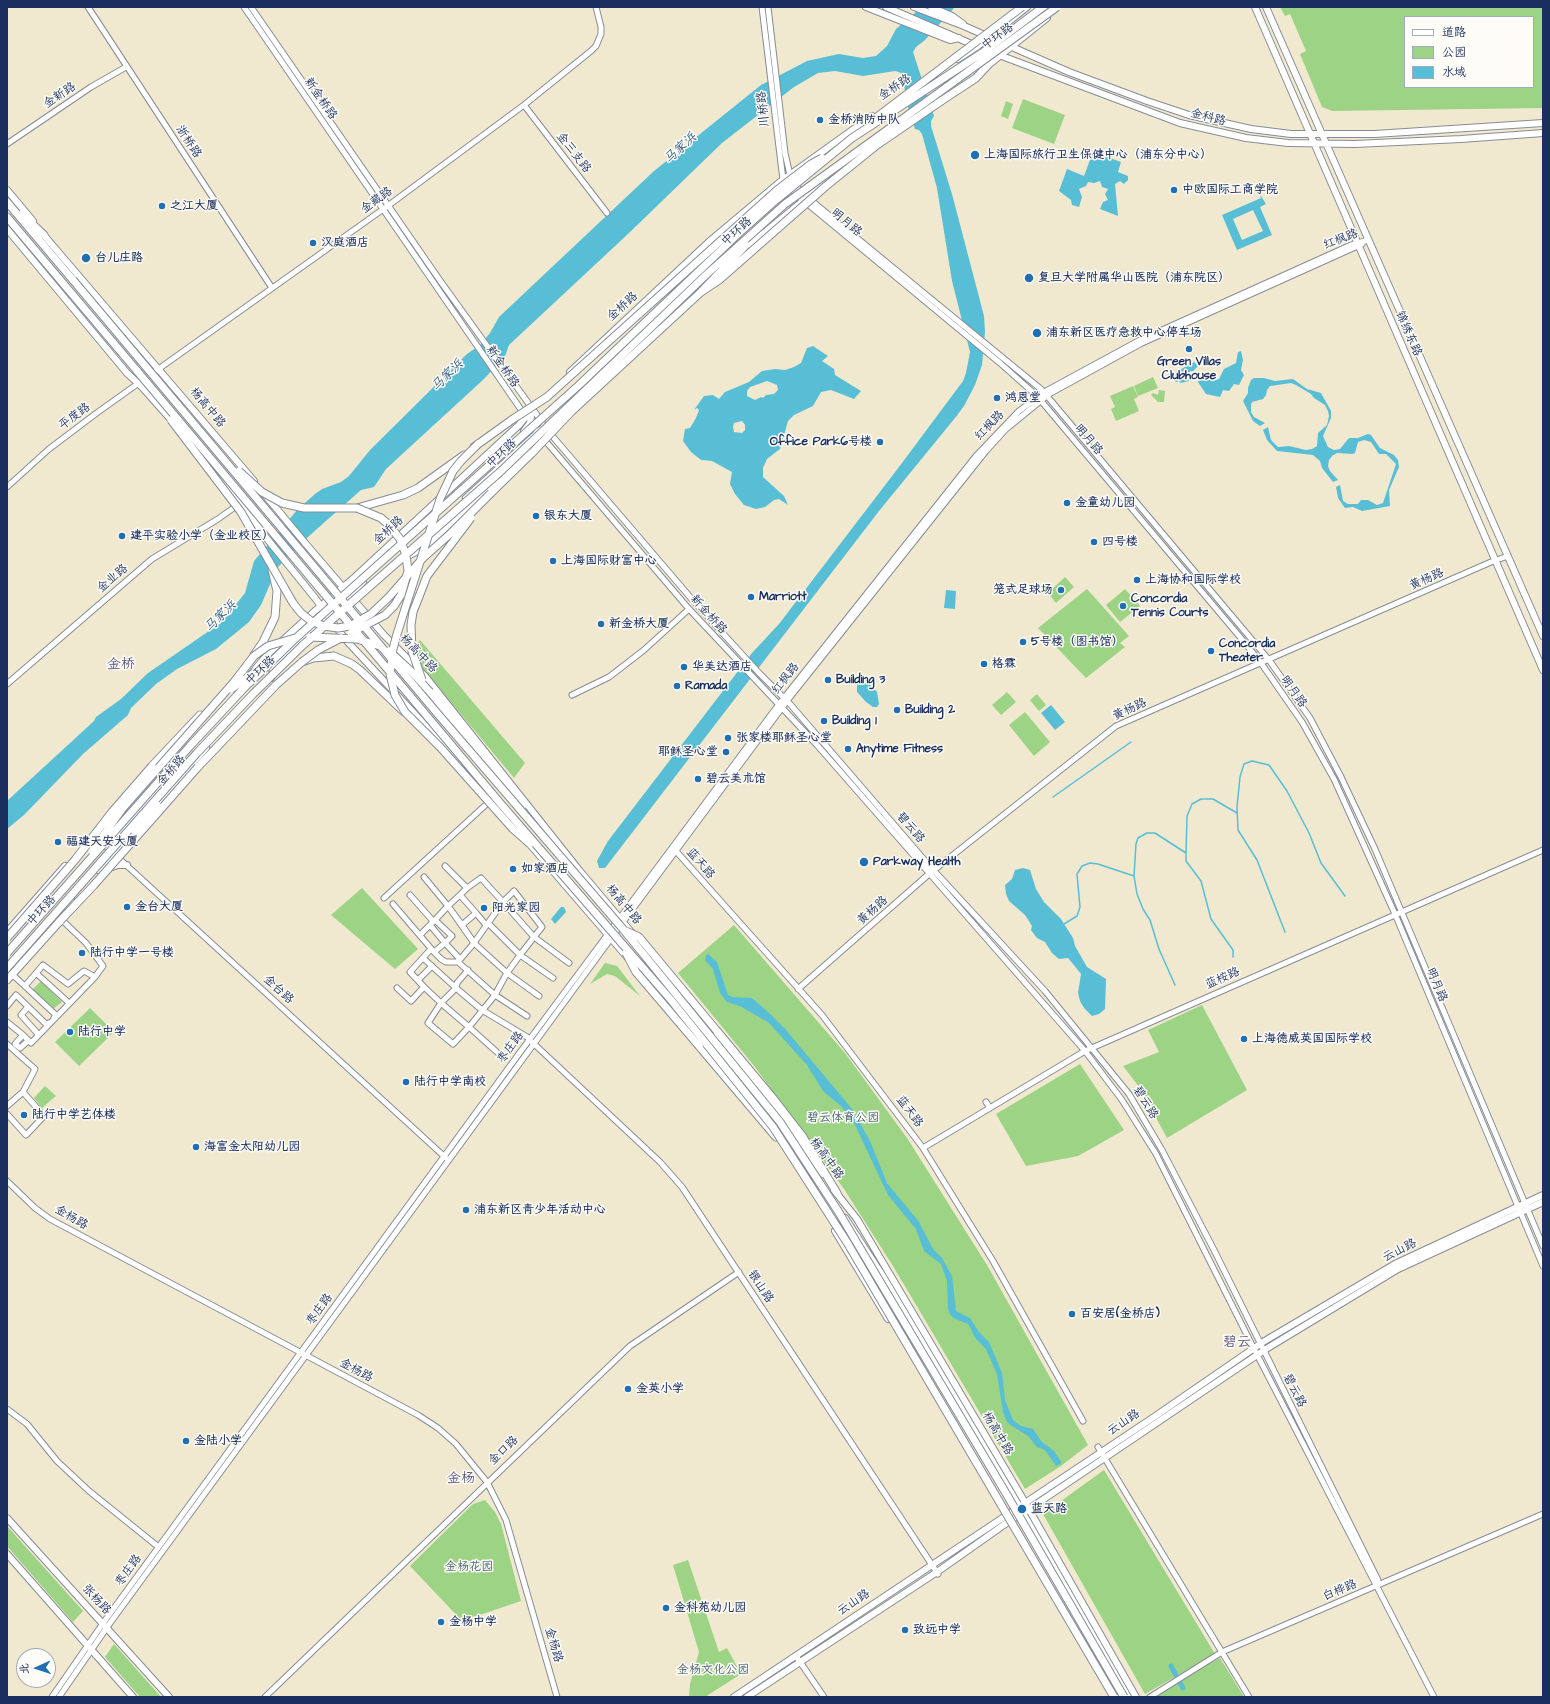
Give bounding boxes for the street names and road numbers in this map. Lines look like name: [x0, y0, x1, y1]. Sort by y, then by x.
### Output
street label: 中环路: [979, 21, 1017, 53]
street label: 金桥路: [876, 72, 914, 104]
street label: 新金桥路: [300, 75, 340, 123]
street label: 金新路: [41, 80, 79, 112]
street label: 川桥路: [755, 90, 773, 128]
street label: 金科路: [1189, 107, 1227, 129]
street label: 浙桥路: [172, 123, 204, 161]
street label: 金三支路: [553, 130, 593, 176]
street label: 金藏路: [358, 185, 396, 217]
street label: 明月路: [828, 206, 864, 240]
street label: 中环路: [719, 215, 755, 249]
street label: 红枫路: [1322, 227, 1360, 253]
street label: 金桥路: [605, 290, 641, 324]
street label: 锦绣东路: [1392, 309, 1424, 359]
street label: 新金桥路: [482, 343, 522, 391]
street label: 杨高中路: [186, 385, 228, 431]
street label: 平度路: [56, 400, 94, 434]
street label: 红枫路: [972, 408, 1008, 444]
street label: 明月路: [1071, 422, 1105, 458]
street label: 中环路: [484, 436, 520, 472]
street label: 金桥路: [371, 513, 407, 549]
street label: 金业路: [95, 562, 131, 596]
street label: 黄杨路: [1408, 566, 1446, 594]
street label: 新金桥路: [687, 592, 729, 638]
street label: 杨高中路: [396, 632, 440, 676]
street label: 中环路: [243, 653, 279, 689]
street label: 红枫路: [769, 660, 803, 698]
street label: 明月路: [1277, 673, 1309, 711]
street label: 黄杨路: [1111, 696, 1149, 724]
street label: 金桥路: [155, 753, 189, 789]
street label: 碧云路: [893, 810, 927, 846]
street label: 蓝天路: [683, 846, 717, 882]
street label: 杨高中路: [602, 882, 644, 928]
street label: 中环路: [25, 893, 59, 929]
street label: 黄杨路: [855, 894, 891, 928]
street label: 蓝桉路: [1204, 965, 1242, 993]
street label: 明月路: [1422, 966, 1450, 1004]
street label: 金台路: [260, 973, 296, 1007]
street label: 枣庄路: [495, 1029, 527, 1067]
street label: 碧云路: [1129, 1084, 1161, 1122]
street label: 蓝天路: [892, 1093, 926, 1131]
street label: 杨高中路: [806, 1135, 846, 1183]
street label: 金杨路: [52, 1203, 90, 1233]
street label: 云山路: [1381, 1236, 1419, 1266]
street label: 银山路: [744, 1268, 776, 1306]
street label: 枣庄路: [304, 1291, 336, 1329]
street label: 金杨路: [337, 1356, 375, 1386]
street label: 碧云路: [1279, 1372, 1309, 1410]
street label: 云山路: [1105, 1407, 1143, 1439]
street label: 杨高中路: [978, 1410, 1016, 1458]
street label: 金口路: [486, 1433, 522, 1469]
street label: 枣庄路: [113, 1552, 145, 1590]
street label: 白桦路: [1321, 1577, 1359, 1605]
street label: 张杨路: [78, 1582, 114, 1618]
street label: 云山路: [835, 1587, 873, 1619]
street label: 金杨路: [541, 1626, 565, 1664]

